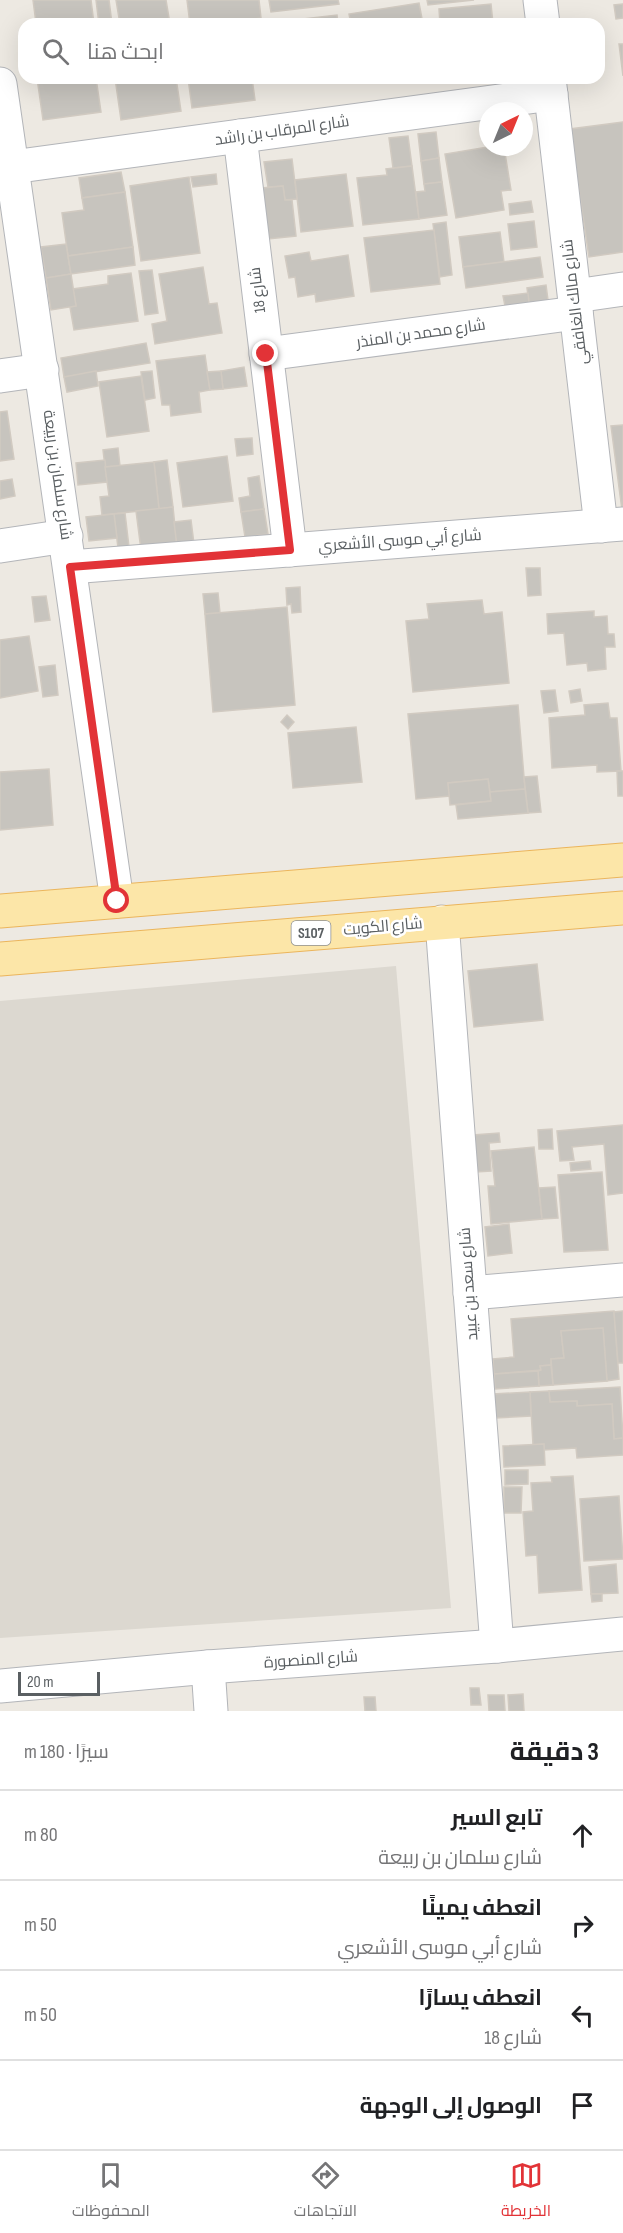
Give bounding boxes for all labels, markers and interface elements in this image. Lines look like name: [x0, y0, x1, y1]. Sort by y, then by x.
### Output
search box: [18, 18, 605, 84]
icon: search: [39, 35, 72, 68]
text: ابحث هنا: [87, 39, 164, 66]
north arrow: [479, 102, 533, 156]
street label: شارع المرقاب بن راشد: [213, 112, 351, 151]
street label: شارع مالك الغافقي: [558, 238, 595, 366]
street label: شارع 18: [246, 266, 271, 314]
street label: شارع محمد بن المنذر: [354, 316, 487, 354]
route end: [252, 340, 278, 366]
street label: شارع سلمان بن ربيعة: [37, 409, 76, 541]
street label: شارع أبي موسى الأشعري: [318, 525, 483, 559]
route start: [103, 887, 129, 913]
street label: شارع الكويت: [343, 914, 423, 941]
road number: S107: [292, 921, 330, 945]
street label: شارع سعد بن عبيد: [456, 1227, 483, 1341]
street label: شارع المنصورة: [263, 1647, 359, 1674]
scale bar: [18, 1669, 100, 1696]
text: 20 m: [27, 1673, 54, 1692]
text: 3 دقيقة: [510, 1737, 599, 1768]
text: سيرًا · 180 m: [24, 1740, 109, 1764]
text: تابع السير: [451, 1805, 542, 1832]
icon: ahead: [566, 1819, 599, 1852]
text: 80 m: [24, 1823, 58, 1847]
text: شارع سلمان بن ربيعة: [378, 1846, 542, 1870]
text: انعطف يمينًا: [421, 1895, 542, 1922]
icon: right: [566, 1909, 599, 1942]
text: 50 m: [24, 1913, 57, 1937]
text: شارع أبي موسى الأشعري: [337, 1936, 542, 1960]
text: انعطف يسارًا: [419, 1985, 542, 2012]
icon: left: [566, 1999, 599, 2032]
text: 50 m: [24, 2003, 57, 2027]
text: شارع 18: [484, 2026, 542, 2050]
icon: arrive: [566, 2089, 599, 2122]
text: الوصول إلى الوجهة: [360, 2093, 542, 2120]
tab: المحفوظات: [72, 2159, 150, 2225]
tab: الاتجاهات: [294, 2159, 357, 2225]
tab: الخريطة: [501, 2159, 551, 2225]

